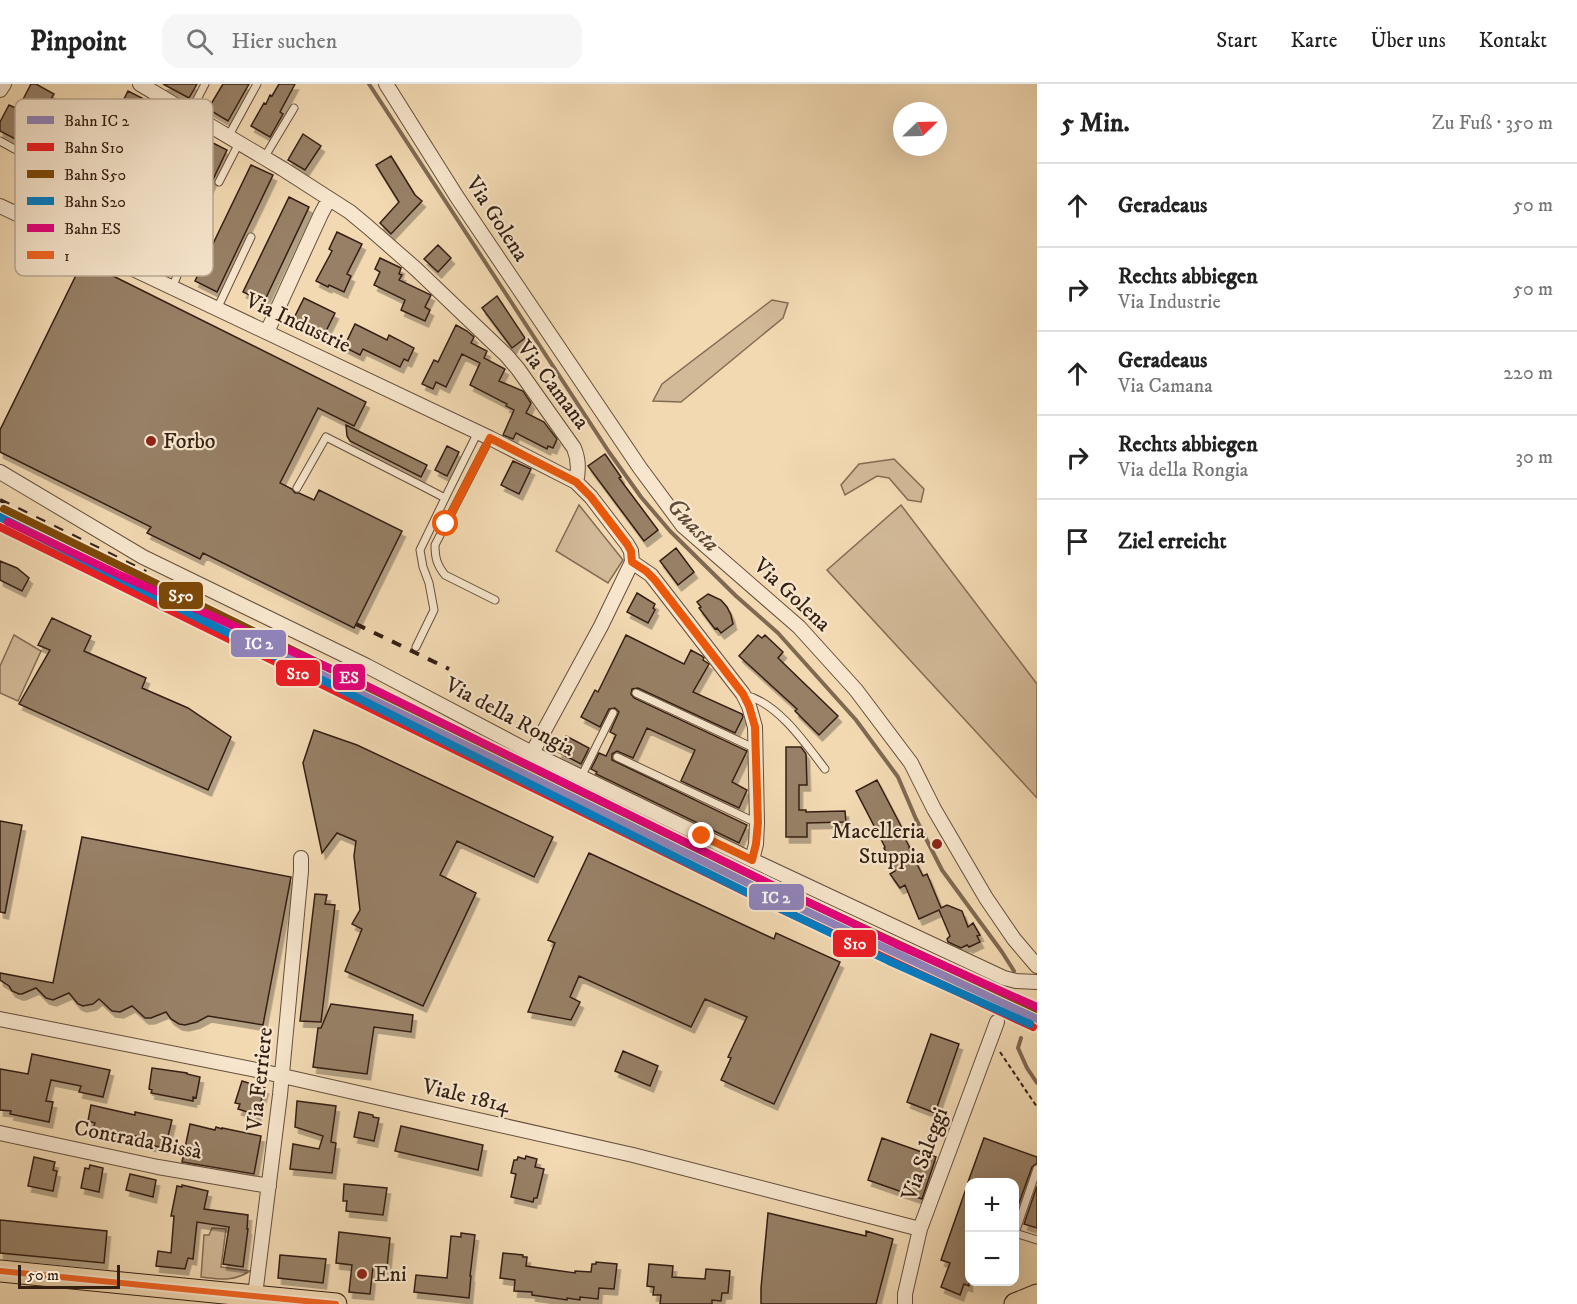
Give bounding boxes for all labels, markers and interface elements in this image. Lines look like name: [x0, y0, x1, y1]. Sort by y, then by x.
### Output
search box: [162, 14, 582, 68]
text: Pinpoint: [30, 24, 126, 59]
icon: search: [183, 25, 216, 58]
text: Hier suchen: [231, 28, 337, 55]
text: Start: [1216, 28, 1258, 54]
text: Karte: [1291, 28, 1337, 54]
text: Über uns: [1370, 28, 1446, 54]
text: Kontakt: [1479, 28, 1547, 54]
legend: [15, 99, 213, 276]
north arrow: [893, 102, 947, 156]
text: 5 Min.: [1061, 107, 1130, 140]
text: Bahn IC 2: [64, 111, 130, 131]
text: Zu Fuß · 350 m: [1432, 111, 1553, 136]
text: Bahn S10: [64, 138, 124, 158]
text: Bahn S50: [64, 165, 126, 185]
street label: Via Golena: [459, 171, 535, 267]
icon: ahead: [1061, 189, 1094, 222]
text: Bahn S20: [64, 192, 126, 212]
text: Geradeaus: [1118, 192, 1207, 219]
text: 50 m: [1513, 193, 1553, 218]
text: Bahn ES: [64, 219, 121, 239]
text: 1: [64, 246, 70, 266]
text: Rechts abbiegen: [1118, 263, 1258, 290]
icon: right: [1061, 273, 1094, 306]
text: 50 m: [1513, 277, 1553, 302]
street label: Via Industrie: [240, 286, 355, 359]
text: Via Industrie: [1118, 290, 1221, 315]
street label: Via Camana: [510, 334, 596, 435]
text: Geradeaus: [1118, 347, 1207, 374]
icon: ahead: [1061, 357, 1094, 390]
text: 220 m: [1503, 361, 1553, 386]
text: Via Camana: [1118, 374, 1213, 399]
place label: Forbo: [163, 428, 216, 455]
text: Rechts abbiegen: [1118, 431, 1258, 458]
marker: Forbo: [144, 434, 158, 448]
icon: right: [1061, 441, 1094, 474]
text: 30 m: [1515, 445, 1553, 470]
text: Via della Rongia: [1118, 458, 1248, 483]
water label: Guasta: [660, 492, 726, 558]
route start: [432, 510, 458, 536]
icon: arrive: [1061, 525, 1094, 558]
text: Ziel erreicht: [1118, 528, 1226, 555]
street label: Via Golena: [747, 552, 837, 638]
line badge: S50: [158, 581, 204, 610]
text: S50: [169, 586, 194, 606]
line badge: IC 2: [230, 629, 287, 658]
text: IC 2: [245, 634, 274, 654]
line badge: S10: [275, 659, 321, 687]
line badge: ES: [332, 663, 366, 691]
text: S10: [287, 664, 310, 684]
text: ES: [339, 668, 359, 688]
street label: Via della Rongia: [440, 671, 580, 763]
place label: Macelleria Stuppia: [832, 818, 926, 870]
route end: [688, 822, 714, 848]
marker: Macelleria Stuppia: [930, 837, 944, 851]
line badge: IC 2: [748, 883, 805, 911]
text: IC 2: [762, 888, 791, 908]
line badge: S10: [832, 929, 877, 958]
text: S10: [844, 934, 867, 954]
street label: Via Ferriere: [241, 1026, 279, 1133]
street label: Viale 1814: [419, 1073, 514, 1119]
street label: Via Saleggi: [895, 1104, 954, 1205]
street label: Contrada Bissà: [72, 1114, 205, 1166]
map controls: [965, 1178, 1019, 1286]
button: +: [965, 1178, 1019, 1232]
button: −: [965, 1232, 1019, 1286]
place label: Eni: [374, 1261, 407, 1288]
scale bar: [18, 1262, 120, 1290]
text: 50 m: [27, 1265, 59, 1285]
marker: Eni: [355, 1267, 369, 1281]

